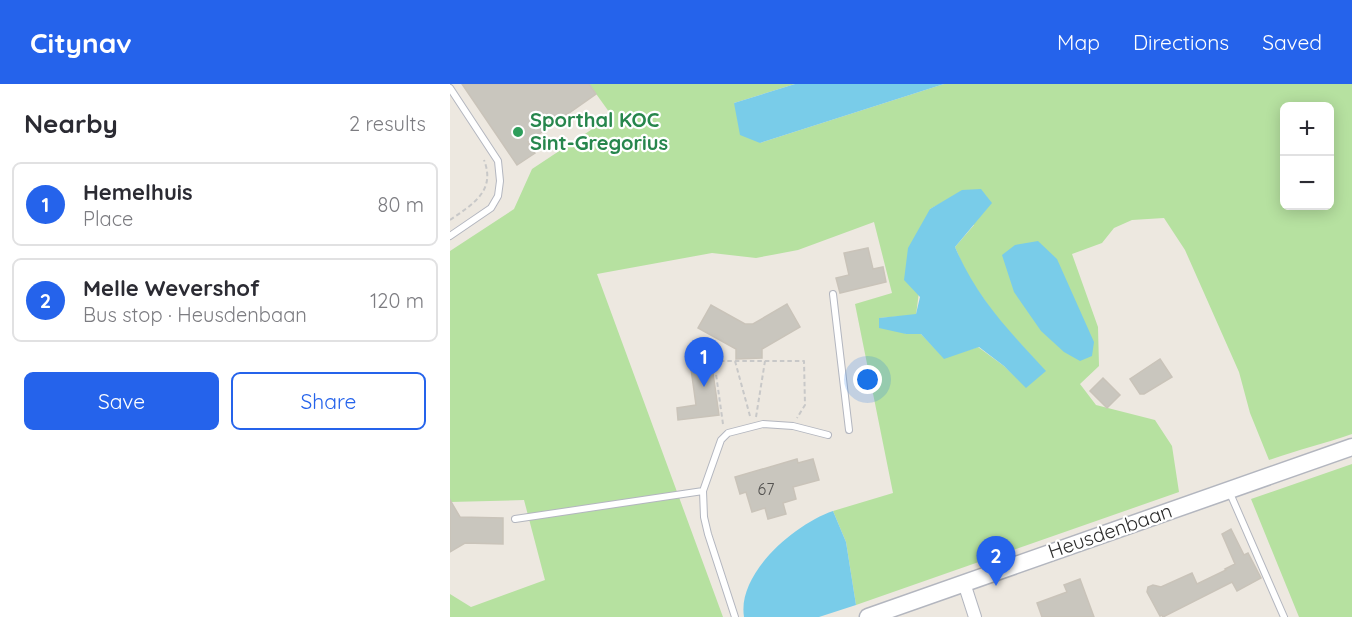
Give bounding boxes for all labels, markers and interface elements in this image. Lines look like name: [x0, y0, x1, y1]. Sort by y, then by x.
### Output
text: Citynav: [30, 25, 132, 60]
text: Map: [1057, 29, 1100, 55]
text: Directions: [1133, 29, 1229, 55]
text: Saved: [1262, 29, 1322, 55]
map controls: [1280, 102, 1334, 210]
button: +: [1280, 102, 1334, 156]
text: Nearby: [24, 107, 118, 140]
place label: Sporthal KOC Sint-Gregorius: [530, 107, 668, 155]
text: 2 results: [349, 111, 426, 136]
marker: Sporthal KOC Sint-Gregorius: [511, 125, 525, 139]
button: −: [1280, 156, 1334, 210]
text: Hemelhuis: [83, 178, 193, 206]
text: 1: [42, 192, 49, 217]
text: 80 m: [378, 192, 424, 217]
text: Place: [83, 206, 133, 231]
text: Melle Wevershof: [83, 274, 260, 302]
text: 2: [40, 288, 51, 313]
text: 120 m: [370, 288, 424, 313]
text: Bus stop · Heusdenbaan: [83, 302, 307, 327]
pin: 1: [684, 338, 724, 387]
your location: [853, 365, 882, 394]
button: Save: [24, 372, 219, 430]
button: Share: [231, 372, 426, 430]
house number: 67: [758, 479, 774, 499]
street label: Heusdenbaan: [1045, 498, 1175, 563]
pin: 2: [976, 536, 1016, 586]

